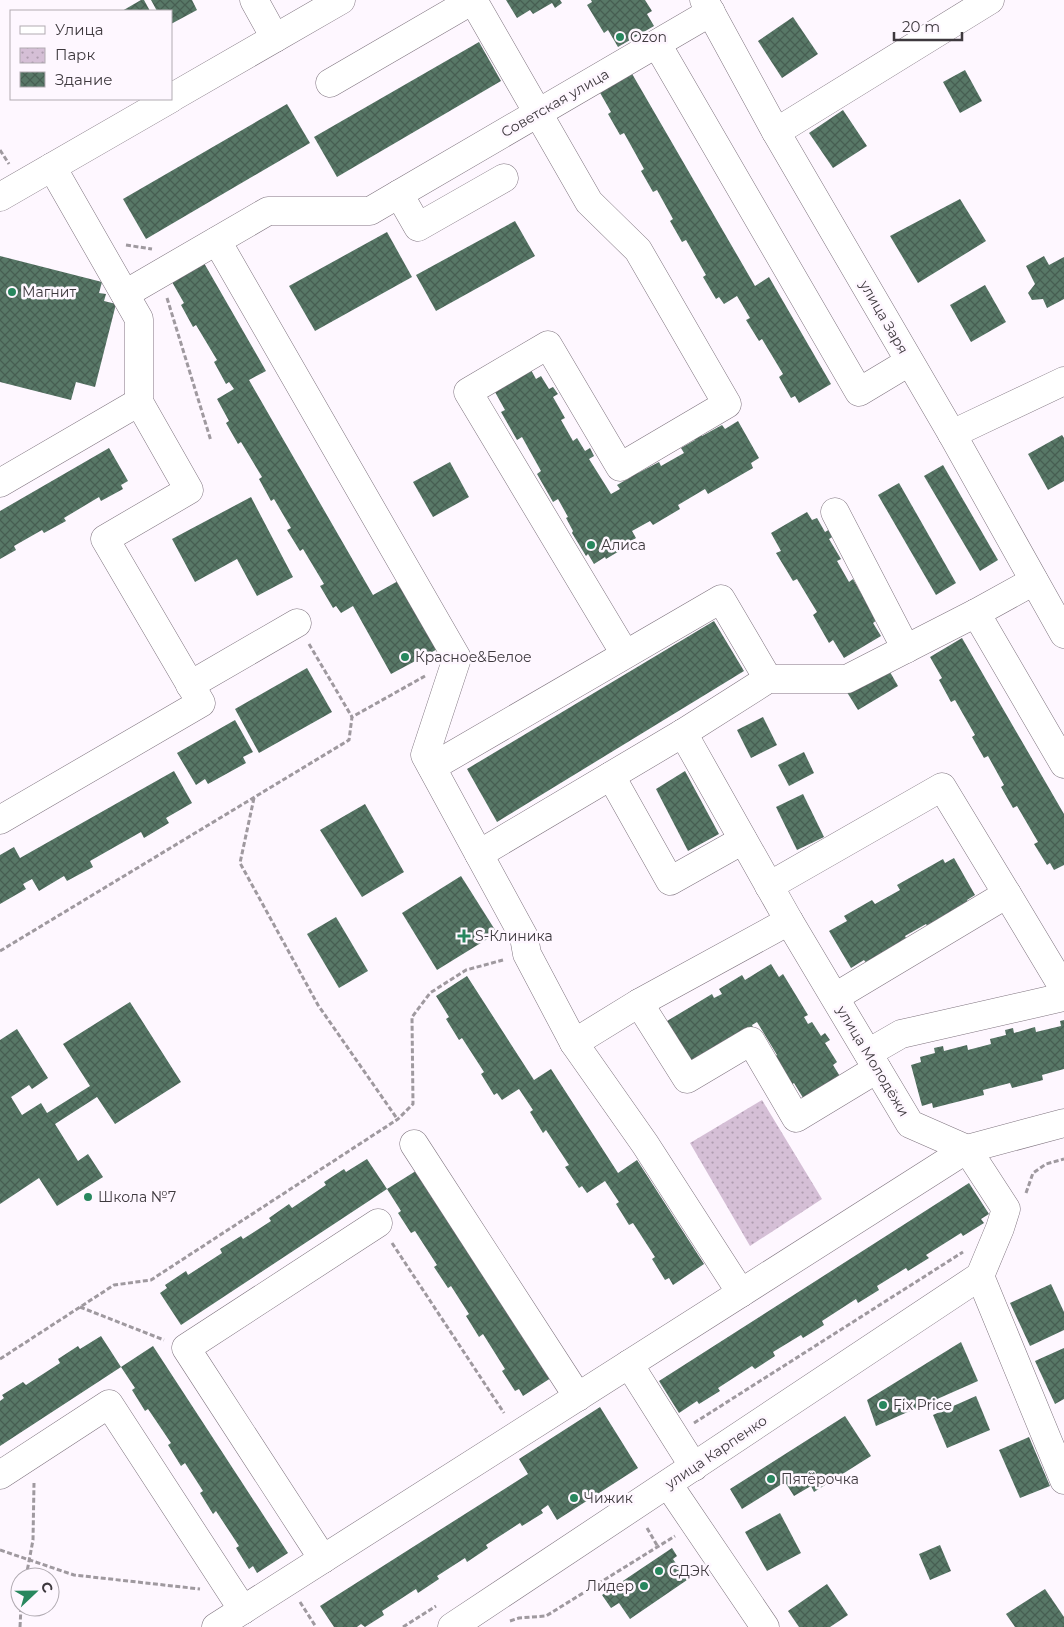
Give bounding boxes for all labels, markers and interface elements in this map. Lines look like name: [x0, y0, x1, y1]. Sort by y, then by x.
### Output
legend: [10, 10, 172, 100]
scale bar: [894, 10, 962, 42]
text: 20 m: [902, 17, 940, 36]
text: Улица: [55, 20, 103, 39]
place label: Ozon: [630, 28, 667, 46]
marker: Ozon: [614, 31, 626, 43]
text: Парк: [55, 45, 95, 64]
street label: Советская улица: [498, 65, 612, 141]
text: Здание: [55, 70, 113, 89]
street label: улица Заря: [855, 276, 912, 357]
place label: Магнит: [22, 283, 76, 301]
marker: Магнит: [6, 286, 18, 298]
place label: Алиса: [601, 536, 646, 554]
marker: Алиса: [585, 539, 597, 551]
place label: Красное&Белое: [415, 648, 532, 666]
marker: Красное&Белое: [399, 651, 411, 663]
place label: S-Клиника: [475, 927, 553, 945]
marker: S-Клиника: [457, 929, 471, 943]
street label: улица Молодёжи: [832, 1001, 913, 1120]
place label: Школа №7: [98, 1188, 176, 1206]
marker: Школа №7: [82, 1191, 94, 1203]
place label: Fix Price: [893, 1396, 952, 1414]
marker: Fix Price: [877, 1399, 889, 1411]
street label: улица Карпенко: [661, 1411, 770, 1493]
place label: Пятёрочка: [781, 1470, 859, 1488]
marker: Пятёрочка: [765, 1473, 777, 1485]
place label: Чижик: [584, 1489, 633, 1507]
marker: Чижик: [568, 1492, 580, 1504]
place label: СДЭК: [669, 1562, 710, 1580]
marker: СДЭК: [653, 1565, 665, 1577]
north arrow: [10, 1567, 60, 1617]
place label: Лидер: [586, 1577, 634, 1595]
text: С: [37, 1579, 57, 1595]
marker: Лидер: [638, 1580, 650, 1592]

